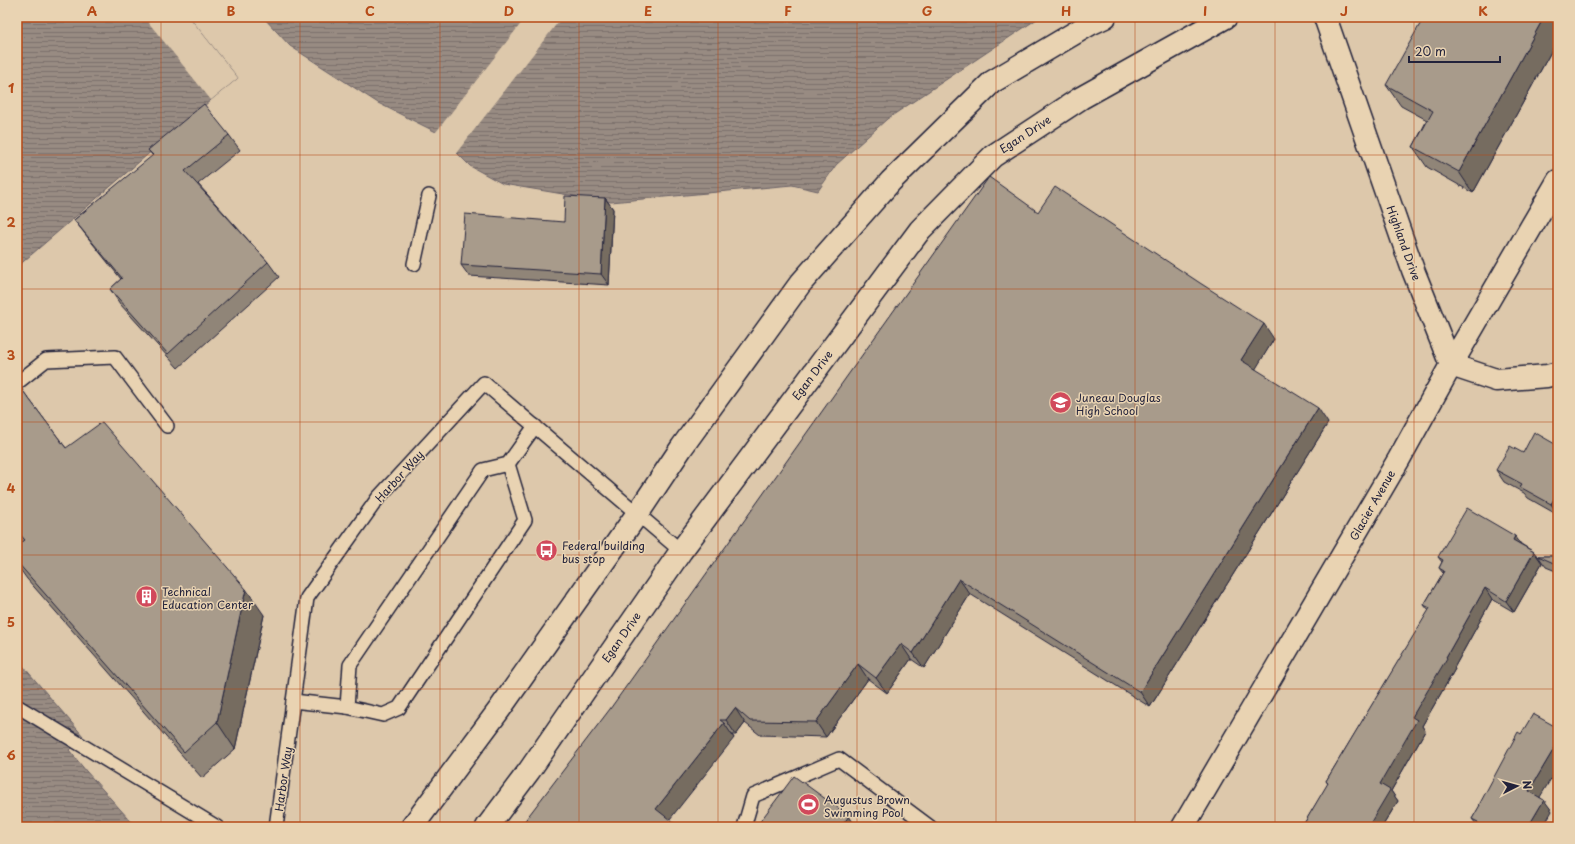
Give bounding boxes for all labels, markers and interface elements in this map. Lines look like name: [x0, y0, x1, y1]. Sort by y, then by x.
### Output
text: A: [87, 1, 97, 20]
text: B: [227, 1, 236, 20]
text: C: [365, 1, 375, 20]
text: D: [504, 1, 514, 20]
text: E: [644, 1, 652, 20]
text: F: [784, 1, 792, 20]
text: G: [922, 1, 932, 20]
text: H: [1061, 1, 1071, 20]
text: I: [1203, 1, 1207, 20]
text: J: [1340, 1, 1348, 20]
text: K: [1478, 1, 1488, 20]
scale bar: [1409, 38, 1500, 64]
text: 20 m: [1415, 42, 1446, 60]
text: 1: [8, 78, 14, 97]
street label: Egan Drive: [996, 111, 1054, 157]
street label: Highland Drive: [1383, 203, 1426, 283]
text: 2: [6, 212, 16, 231]
text: 3: [7, 345, 16, 364]
street label: Egan Drive: [788, 346, 836, 403]
place label: Juneau Douglas High School: [1076, 389, 1161, 419]
school or university icon: Juneau Douglas High School: [1048, 390, 1074, 416]
street label: Harbor Way: [371, 446, 427, 506]
street label: Glacier Avenue: [1345, 467, 1399, 543]
text: 4: [7, 478, 16, 497]
place label: Federal building bus stop: [562, 537, 645, 567]
bus stop icon: Federal building bus stop: [533, 538, 559, 564]
place label: Technical Education Center: [162, 583, 254, 613]
building icon: Technical Education Center: [133, 584, 159, 610]
street label: Egan Drive: [597, 608, 645, 666]
text: 5: [7, 612, 15, 631]
text: 6: [6, 745, 16, 764]
street label: Harbor Way: [270, 745, 296, 813]
north arrow: [1497, 766, 1537, 806]
text: N: [1519, 780, 1536, 790]
place label: Augustus Brown Swimming Pool: [824, 791, 910, 821]
sports icon: Augustus Brown Swimming Pool: [796, 792, 822, 818]

